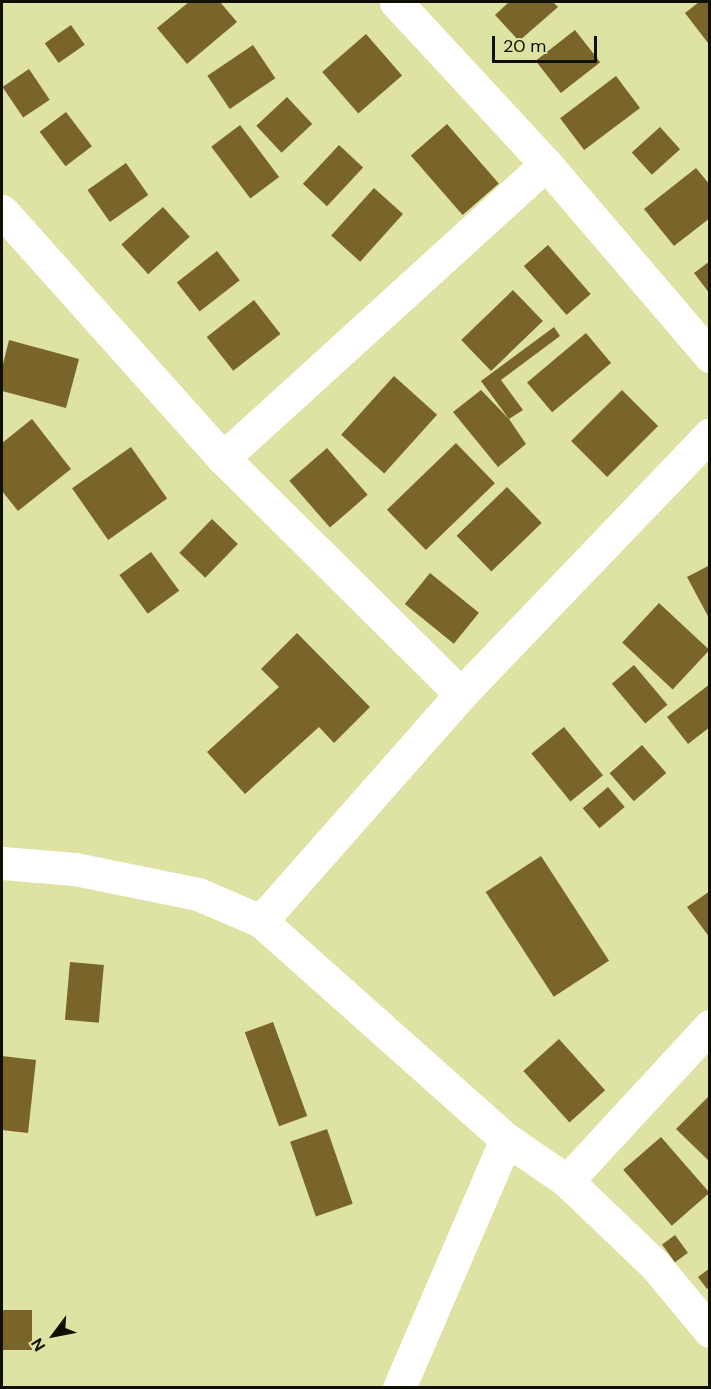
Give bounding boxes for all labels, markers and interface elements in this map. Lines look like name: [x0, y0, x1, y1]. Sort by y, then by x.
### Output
scale bar: [495, 24, 600, 62]
text: 20 m: [503, 34, 546, 58]
north arrow: [24, 1305, 84, 1365]
text: N: [26, 1334, 50, 1355]

